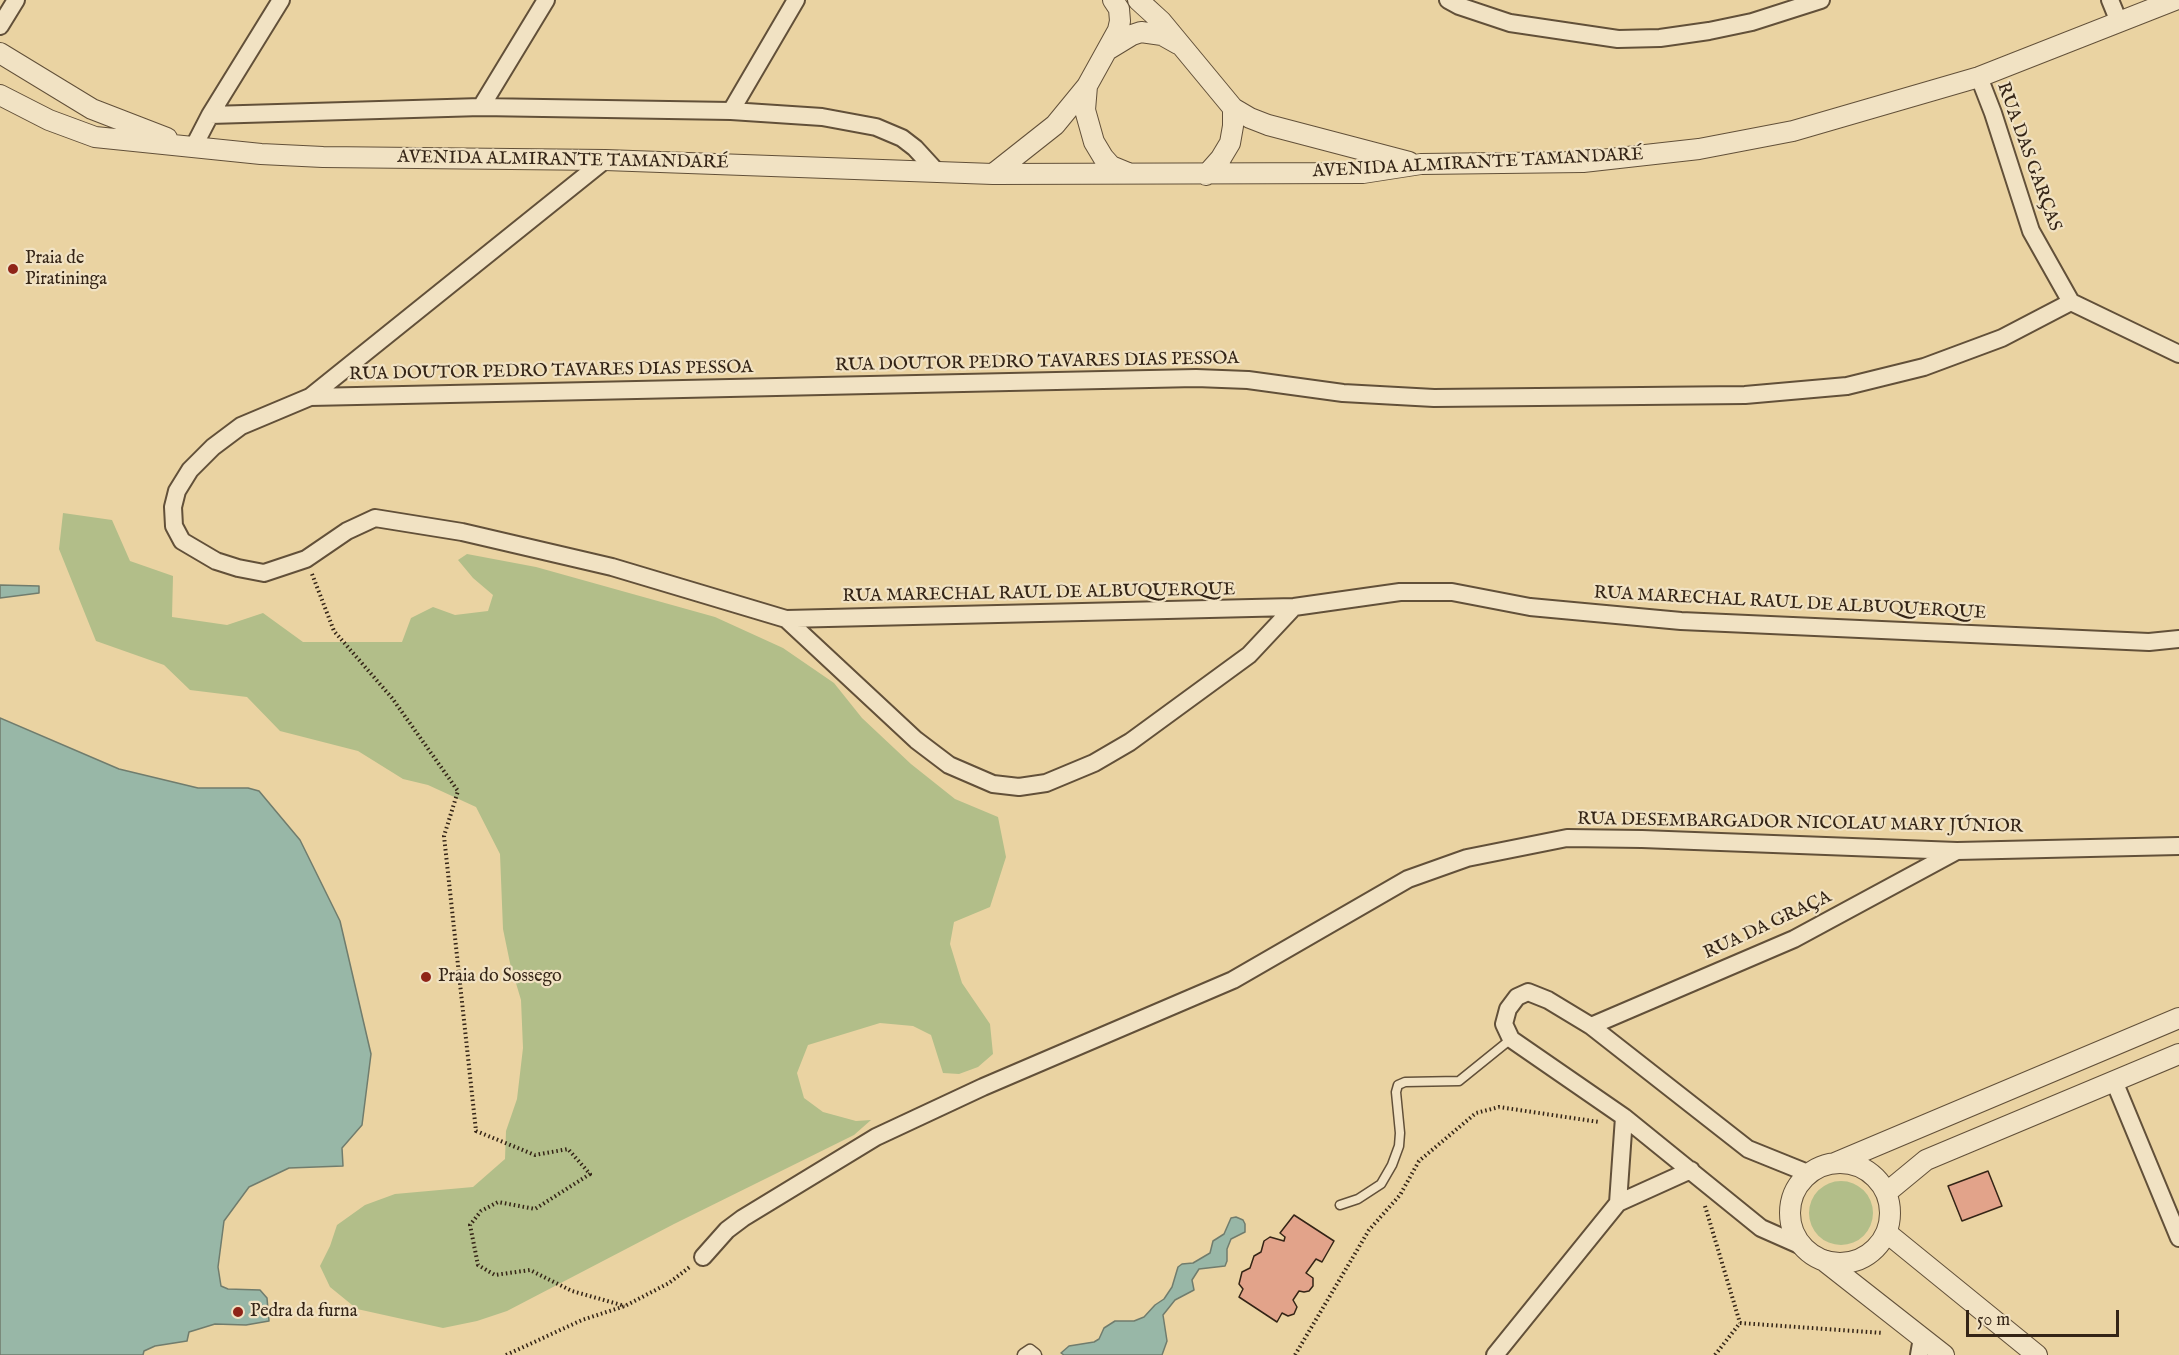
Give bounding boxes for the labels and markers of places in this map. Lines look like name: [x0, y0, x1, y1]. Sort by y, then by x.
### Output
place label: Praia de Piratininga: [25, 248, 107, 290]
marker: Praia de Piratininga: [6, 262, 20, 276]
place label: Praia do Sossego: [438, 966, 562, 988]
marker: Praia do Sossego: [419, 970, 433, 984]
place label: Pedra da furna: [250, 1301, 357, 1323]
marker: Pedra da furna: [231, 1305, 245, 1319]

